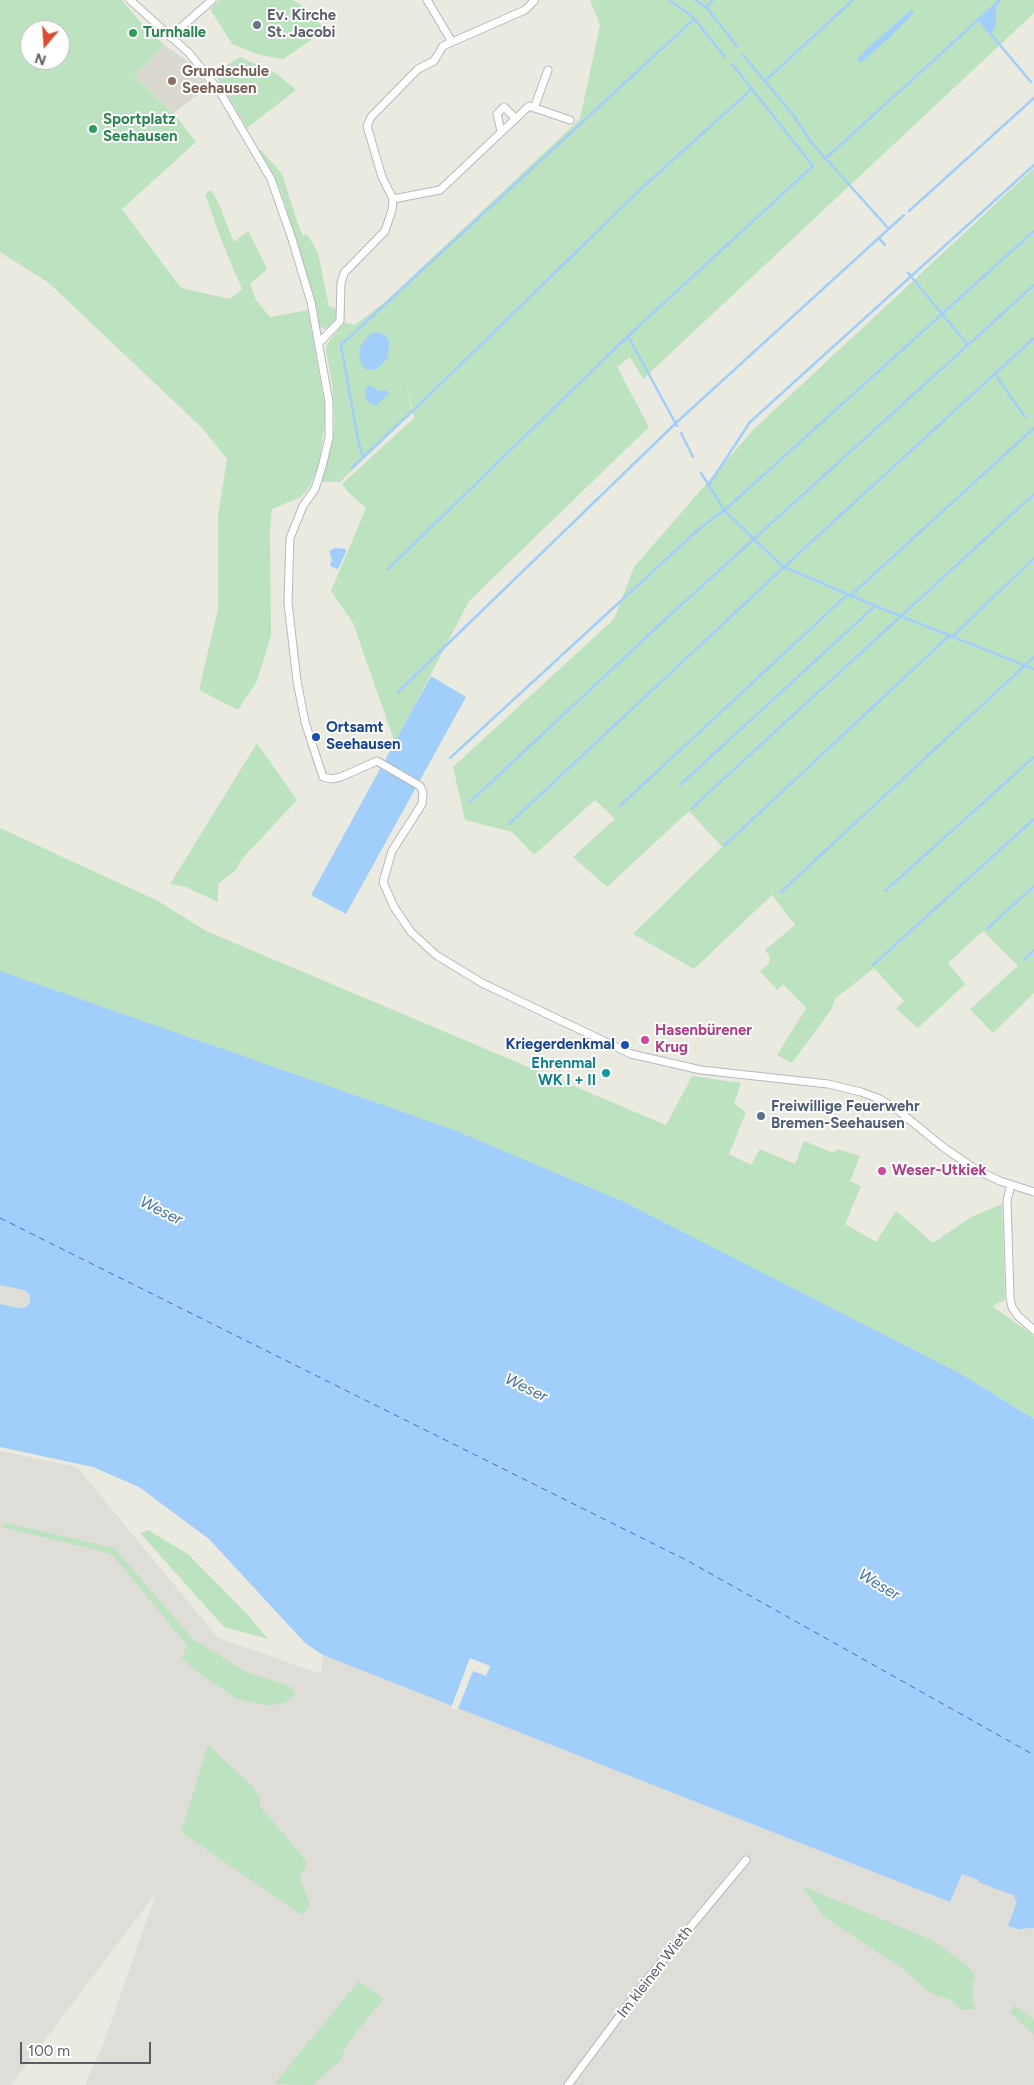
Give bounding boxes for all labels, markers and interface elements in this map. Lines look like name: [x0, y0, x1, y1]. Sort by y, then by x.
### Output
place label: Ev. Kirche St. Jacobi: [267, 7, 336, 42]
marker: Ev. Kirche St. Jacobi: [251, 19, 263, 31]
north arrow: [20, 20, 70, 70]
place label: Turnhalle: [143, 24, 206, 42]
marker: Turnhalle: [127, 27, 139, 39]
text: N: [33, 49, 48, 69]
place label: Grundschule Seehausen: [182, 63, 269, 98]
marker: Grundschule Seehausen: [166, 75, 178, 87]
place label: Sportplatz Seehausen: [103, 111, 178, 146]
marker: Sportplatz Seehausen: [87, 123, 99, 135]
place label: Ortsamt Seehausen: [326, 719, 401, 754]
marker: Ortsamt Seehausen: [310, 731, 322, 743]
place label: Hasenbürener Krug: [655, 1022, 752, 1057]
marker: Hasenbürener Krug: [639, 1034, 651, 1046]
place label: Kriegerdenkmal: [506, 1036, 615, 1054]
marker: Kriegerdenkmal: [619, 1039, 631, 1051]
place label: Ehrenmal WK I + II: [531, 1055, 596, 1090]
marker: Ehrenmal WK I + II: [600, 1067, 612, 1079]
place label: Freiwillige Feuerwehr Bremen-Seehausen: [771, 1098, 920, 1133]
marker: Freiwillige Feuerwehr Bremen-Seehausen: [755, 1110, 767, 1122]
place label: Weser-Utkiek: [892, 1162, 987, 1180]
marker: Weser-Utkiek: [876, 1165, 888, 1177]
water label: Weser: [136, 1192, 186, 1230]
water label: Weser: [501, 1369, 551, 1407]
water label: Weser: [855, 1565, 903, 1605]
street label: Im kleinen Wieth: [614, 1923, 696, 2021]
scale bar: [22, 2032, 154, 2064]
text: 100 m: [28, 2042, 70, 2060]

